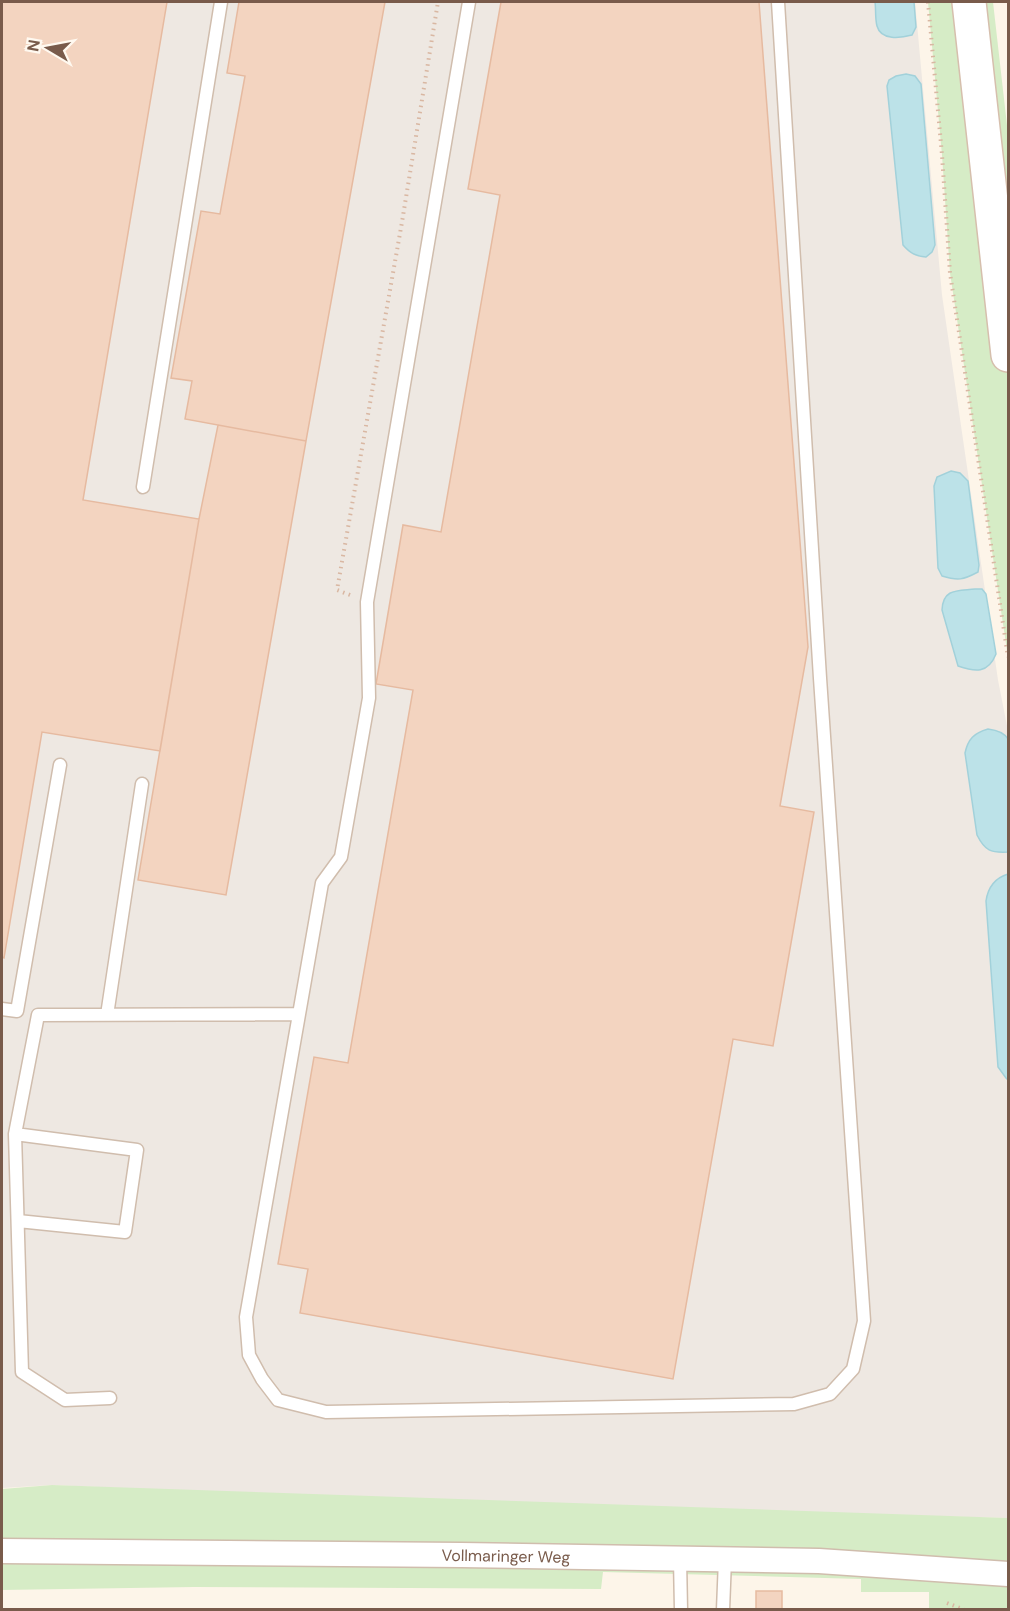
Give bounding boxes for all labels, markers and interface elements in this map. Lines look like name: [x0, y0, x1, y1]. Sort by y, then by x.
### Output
north arrow: [18, 18, 78, 78]
text: N: [22, 38, 45, 53]
street label: Vollmaringer Weg: [441, 1545, 571, 1568]

